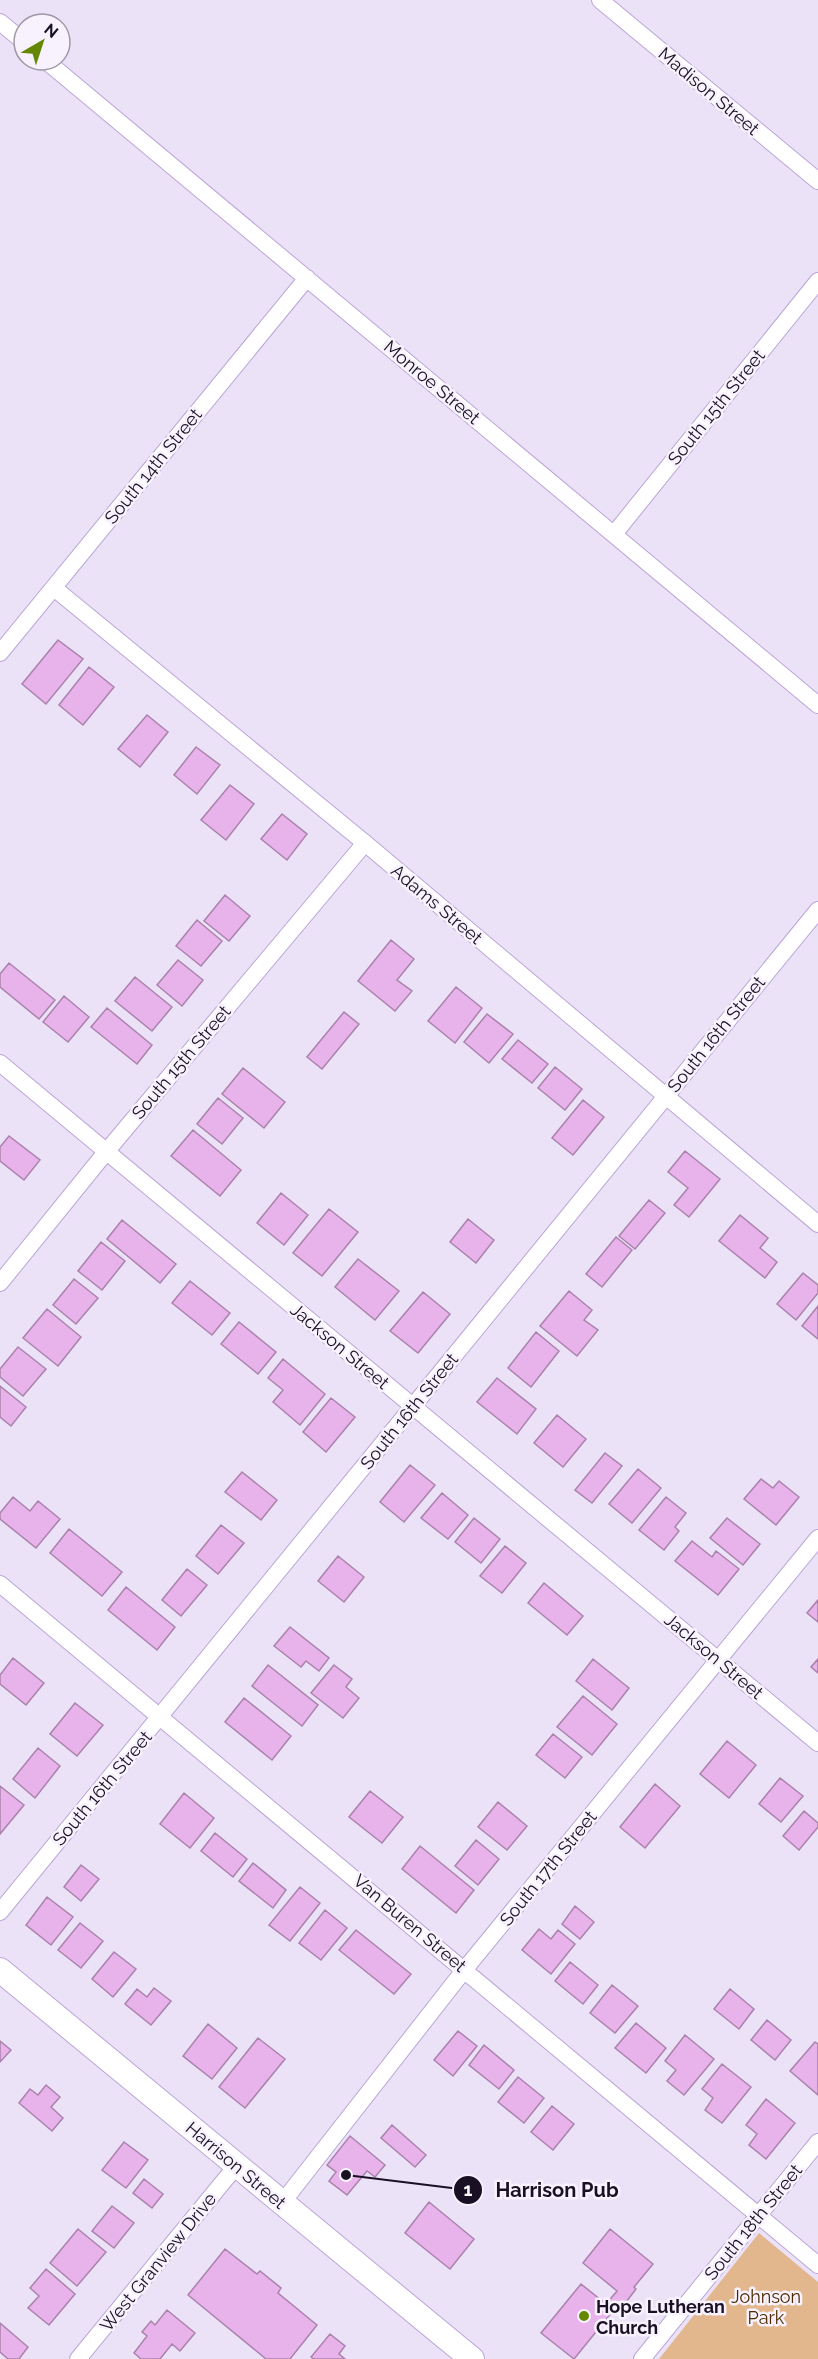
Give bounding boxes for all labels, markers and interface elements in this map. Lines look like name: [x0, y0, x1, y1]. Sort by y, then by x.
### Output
north arrow: [12, 12, 72, 72]
text: N: [40, 20, 62, 42]
street label: Madison Street: [654, 43, 764, 139]
street label: Monroe Street: [380, 336, 484, 428]
street label: South 15th Street: [663, 345, 769, 469]
street label: South 14th Street: [100, 404, 206, 528]
street label: Adams Street: [387, 860, 487, 948]
street label: South 16th Street: [663, 972, 769, 1096]
street label: South 15th Street: [127, 1001, 235, 1123]
street label: Jackson Street: [286, 1299, 394, 1393]
street label: South 16th Street: [356, 1349, 462, 1473]
street label: Jackson Street: [660, 1609, 768, 1703]
street label: South 16th Street: [48, 1726, 156, 1850]
street label: South 17th Street: [495, 1806, 601, 1930]
street label: Van Buren Street: [349, 1870, 471, 1976]
street label: Harrison Street: [182, 2117, 290, 2213]
street label: South 18th Street: [700, 2160, 806, 2284]
callout: Harrison Pub: [453, 2171, 631, 2209]
text: Harrison Pub: [495, 2178, 619, 2202]
text: 1: [464, 2179, 473, 2200]
street label: West Granview Drive: [96, 2188, 221, 2336]
park label: Johnson Park: [731, 2286, 801, 2328]
place label: Hope Lutheran Church: [596, 2296, 725, 2338]
marker: Hope Lutheran Church: [577, 2309, 591, 2323]

